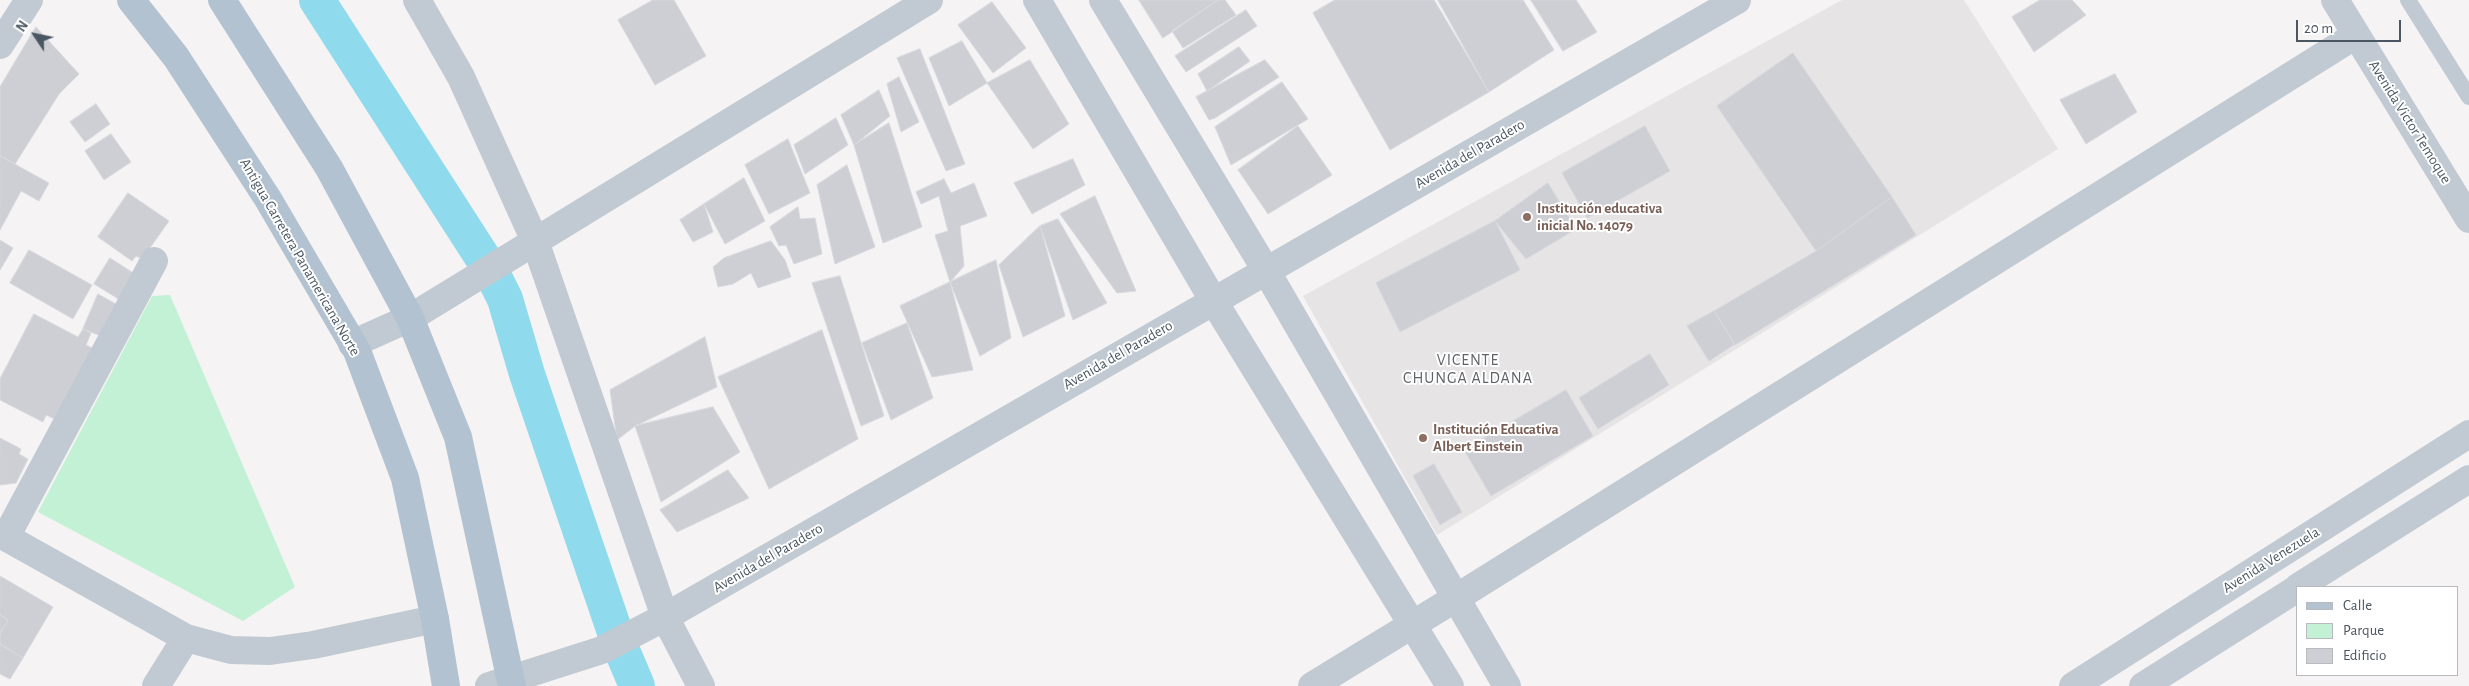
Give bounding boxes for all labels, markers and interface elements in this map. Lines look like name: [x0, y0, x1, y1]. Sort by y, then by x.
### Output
north arrow: [10, 10, 60, 60]
scale bar: [2299, 10, 2404, 42]
text: N: [14, 19, 31, 35]
text: 20 m: [2304, 21, 2333, 36]
street label: Avenida Victor Temoque: [2365, 57, 2455, 187]
street label: Avenida del Paradero: [1412, 115, 1528, 193]
street label: Antigua Carretera Panamericana Norte: [236, 155, 364, 359]
place label: Institución educativa inicial No. 14079: [1537, 199, 1662, 234]
marker: Institución educativa inicial No. 14079: [1521, 211, 1533, 223]
street label: Avenida del Paradero: [1060, 316, 1176, 394]
district label: VICENTE CHUNGA ALDANA: [1401, 350, 1535, 388]
place label: Institución Educativa Albert Einstein: [1433, 420, 1559, 455]
marker: Institución Educativa Albert Einstein: [1417, 432, 1429, 444]
street label: Avenida del Paradero: [710, 519, 826, 597]
street label: Avenida Venezuela: [2219, 523, 2323, 597]
legend: [2296, 586, 2459, 676]
text: Calle: [2343, 598, 2372, 613]
text: Parque: [2343, 623, 2384, 638]
text: Edificio: [2343, 648, 2386, 663]

